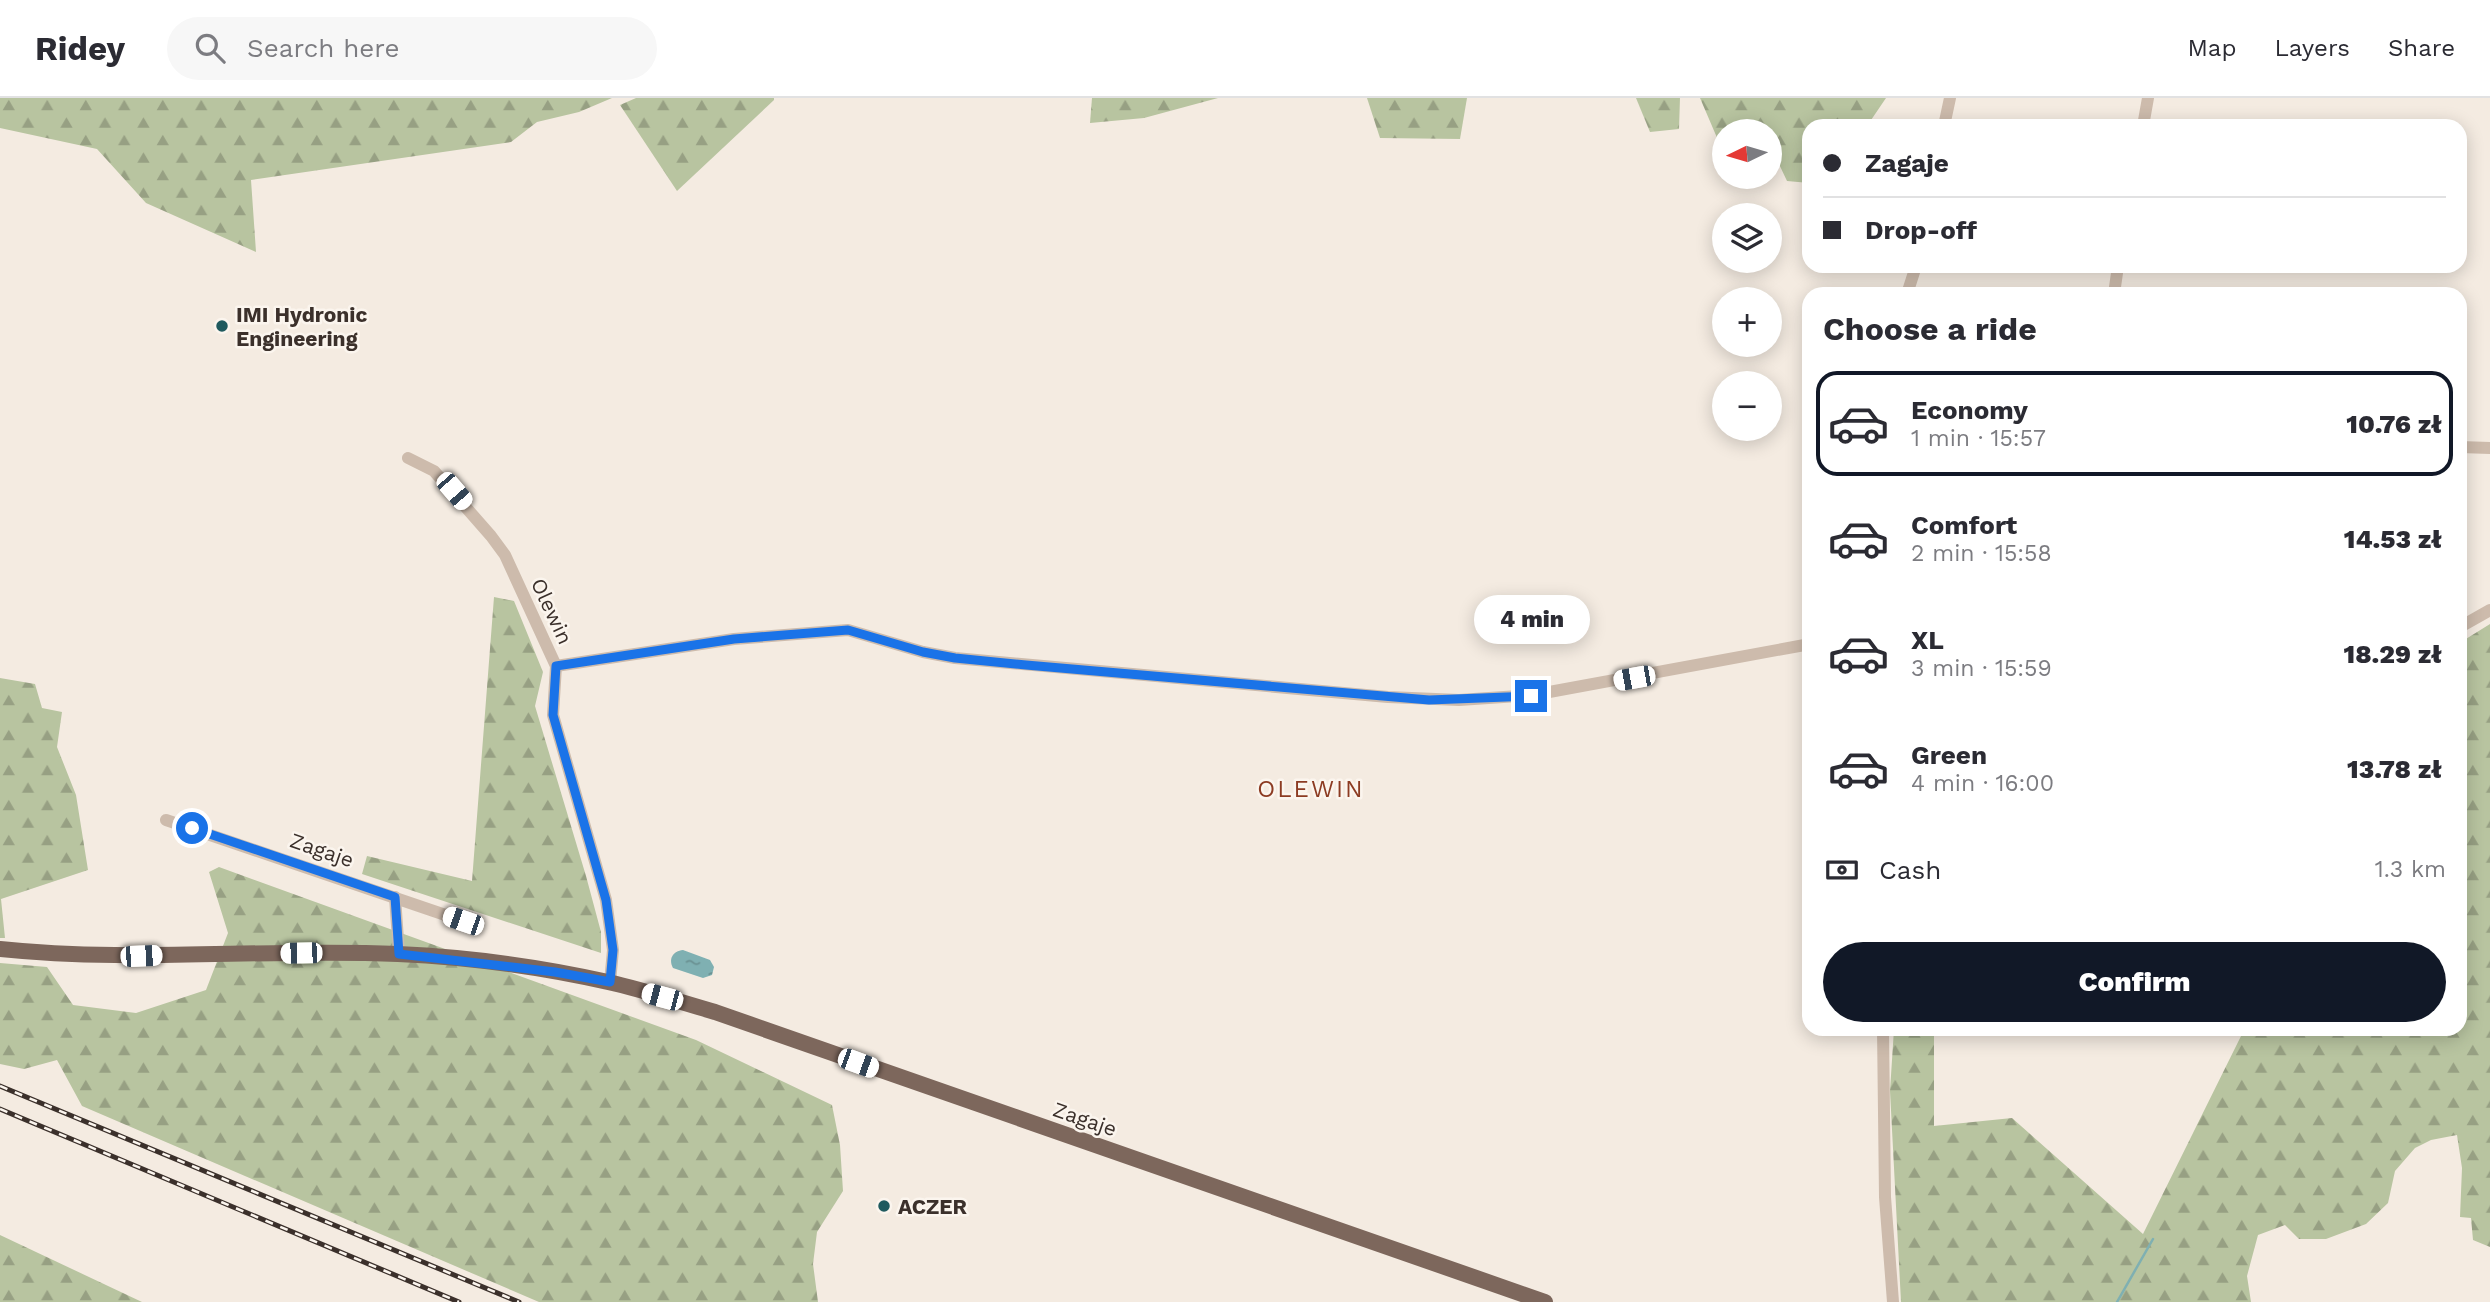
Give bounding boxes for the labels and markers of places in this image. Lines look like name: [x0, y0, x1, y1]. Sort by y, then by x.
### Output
place label: IMI Hydronic Engineering: [236, 302, 367, 351]
marker: IMI Hydronic Engineering: [214, 318, 230, 334]
place label: ACZER: [898, 1194, 968, 1219]
marker: ACZER: [876, 1198, 892, 1214]

